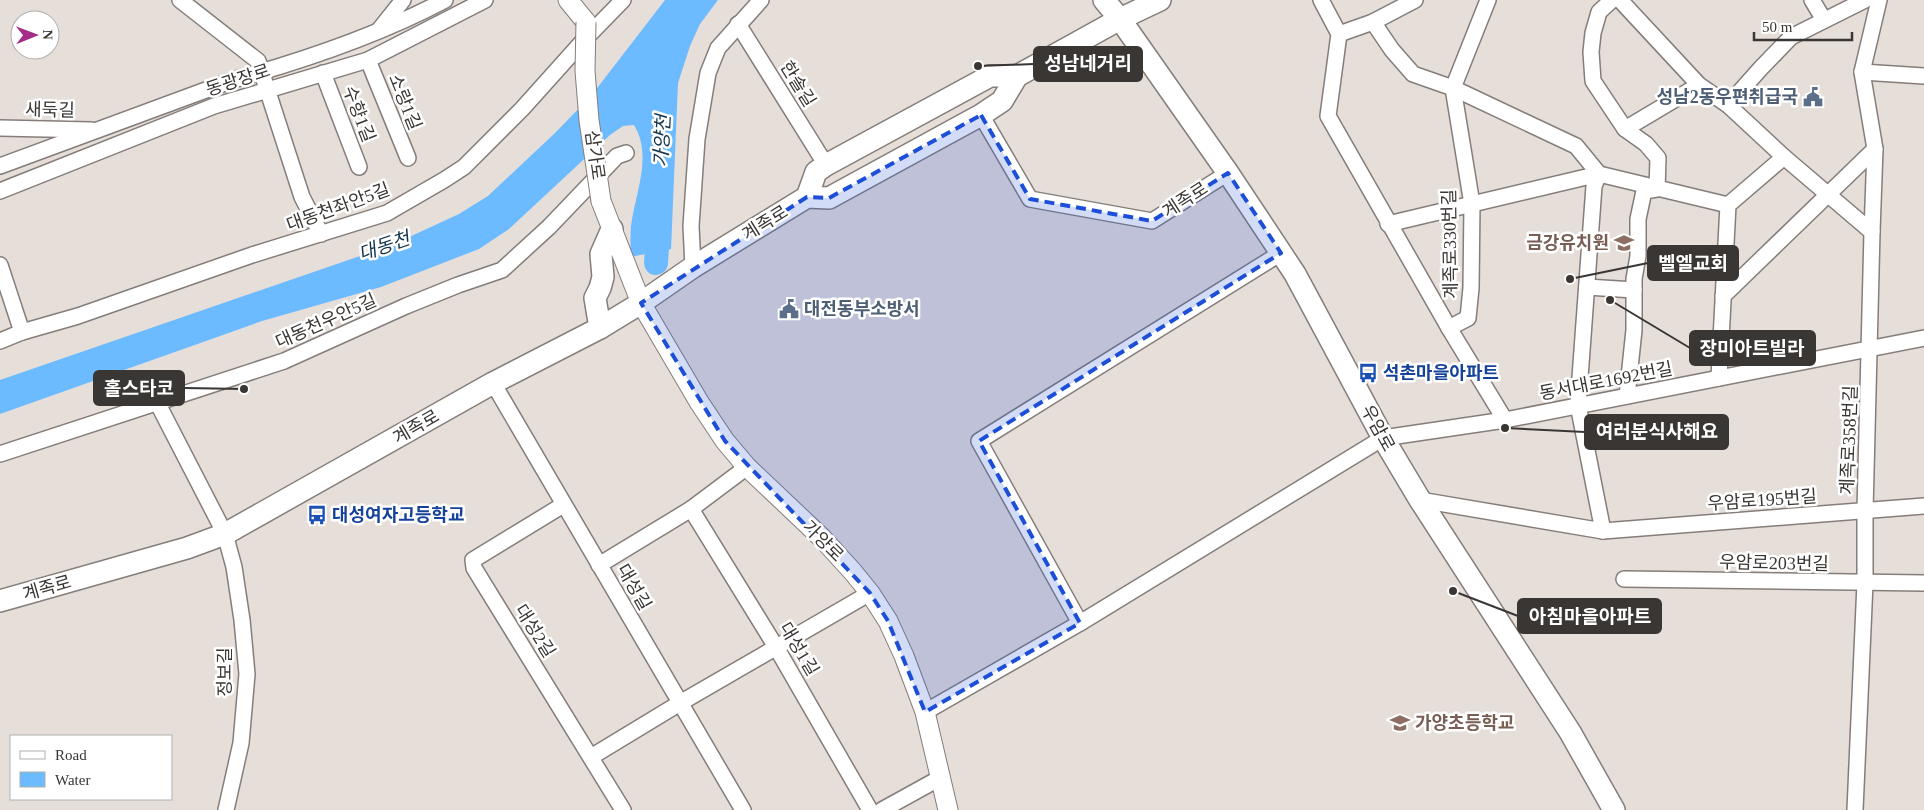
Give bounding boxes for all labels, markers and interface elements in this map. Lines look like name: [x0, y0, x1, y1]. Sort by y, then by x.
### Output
north arrow: [10, 10, 60, 60]
scale bar: [1754, 10, 1852, 42]
text: 50 m: [1762, 19, 1793, 35]
text: N: [40, 30, 55, 40]
callout: 성남네거리: [1034, 47, 1142, 81]
text: 성남네거리: [1044, 53, 1132, 74]
street label: 한솔길: [776, 58, 820, 110]
street label: 동광장로: [203, 60, 273, 100]
street label: 소랑1길: [385, 71, 425, 133]
street label: 수향1길: [339, 83, 379, 145]
public building icon: 성남2동우편취급국: [1802, 86, 1824, 108]
place label: 성남2동우편취급국: [1657, 87, 1798, 107]
street label: 새둑길: [25, 100, 75, 120]
water label: 가양천: [650, 113, 674, 168]
street label: 삼가로: [582, 129, 608, 181]
street label: 계족로: [1159, 178, 1211, 222]
street label: 대동천좌안5길: [284, 179, 392, 235]
street label: 계족로330번길: [1439, 189, 1461, 299]
street label: 계족로: [739, 201, 791, 245]
water label: 대동천: [356, 227, 414, 264]
school or university icon: 금강유치원: [1613, 232, 1635, 254]
place label: 금강유치원: [1526, 233, 1609, 253]
callout: 벨엘교회: [1648, 246, 1738, 280]
text: 벨엘교회: [1658, 253, 1728, 274]
street label: 대동천우안5길: [272, 290, 380, 352]
public building icon: 대전동부소방서: [778, 298, 800, 320]
place label: 대전동부소방서: [804, 299, 920, 319]
callout: 장미아트빌라: [1690, 331, 1815, 365]
text: 장미아트빌라: [1700, 338, 1805, 359]
street label: 동서대로1692번길: [1538, 358, 1674, 404]
bus stop icon: 석촌마을아파트: [1357, 362, 1379, 384]
place label: 석촌마을아파트: [1383, 363, 1499, 383]
callout: 홀스타코: [94, 371, 184, 405]
text: 홀스타코: [104, 378, 174, 399]
street label: 계족로358번길: [1837, 385, 1861, 495]
street label: 우암로: [1357, 401, 1399, 455]
street label: 계족로: [389, 406, 443, 448]
callout: 여러분식사해요: [1585, 415, 1728, 449]
text: 여러분식사해요: [1596, 421, 1718, 442]
street label: 우암로195번길: [1707, 486, 1817, 514]
bus stop icon: 대성여자고등학교: [306, 504, 328, 526]
place label: 대성여자고등학교: [332, 505, 464, 525]
street label: 가양로: [798, 516, 848, 566]
street label: 우암로203번길: [1719, 552, 1829, 574]
street label: 대성길: [613, 560, 655, 614]
street label: 계족로: [20, 572, 74, 604]
callout: 아침마을아파트: [1518, 599, 1661, 633]
street label: 대성2길: [511, 601, 559, 661]
text: 아침마을아파트: [1529, 606, 1651, 627]
street label: 대성1길: [775, 619, 823, 679]
street label: 정보길: [215, 647, 235, 697]
school or university icon: 가양초등학교: [1389, 712, 1411, 734]
place label: 가양초등학교: [1415, 713, 1514, 733]
legend: [10, 735, 172, 800]
text: Road: [55, 747, 87, 763]
text: Water: [55, 772, 90, 788]

